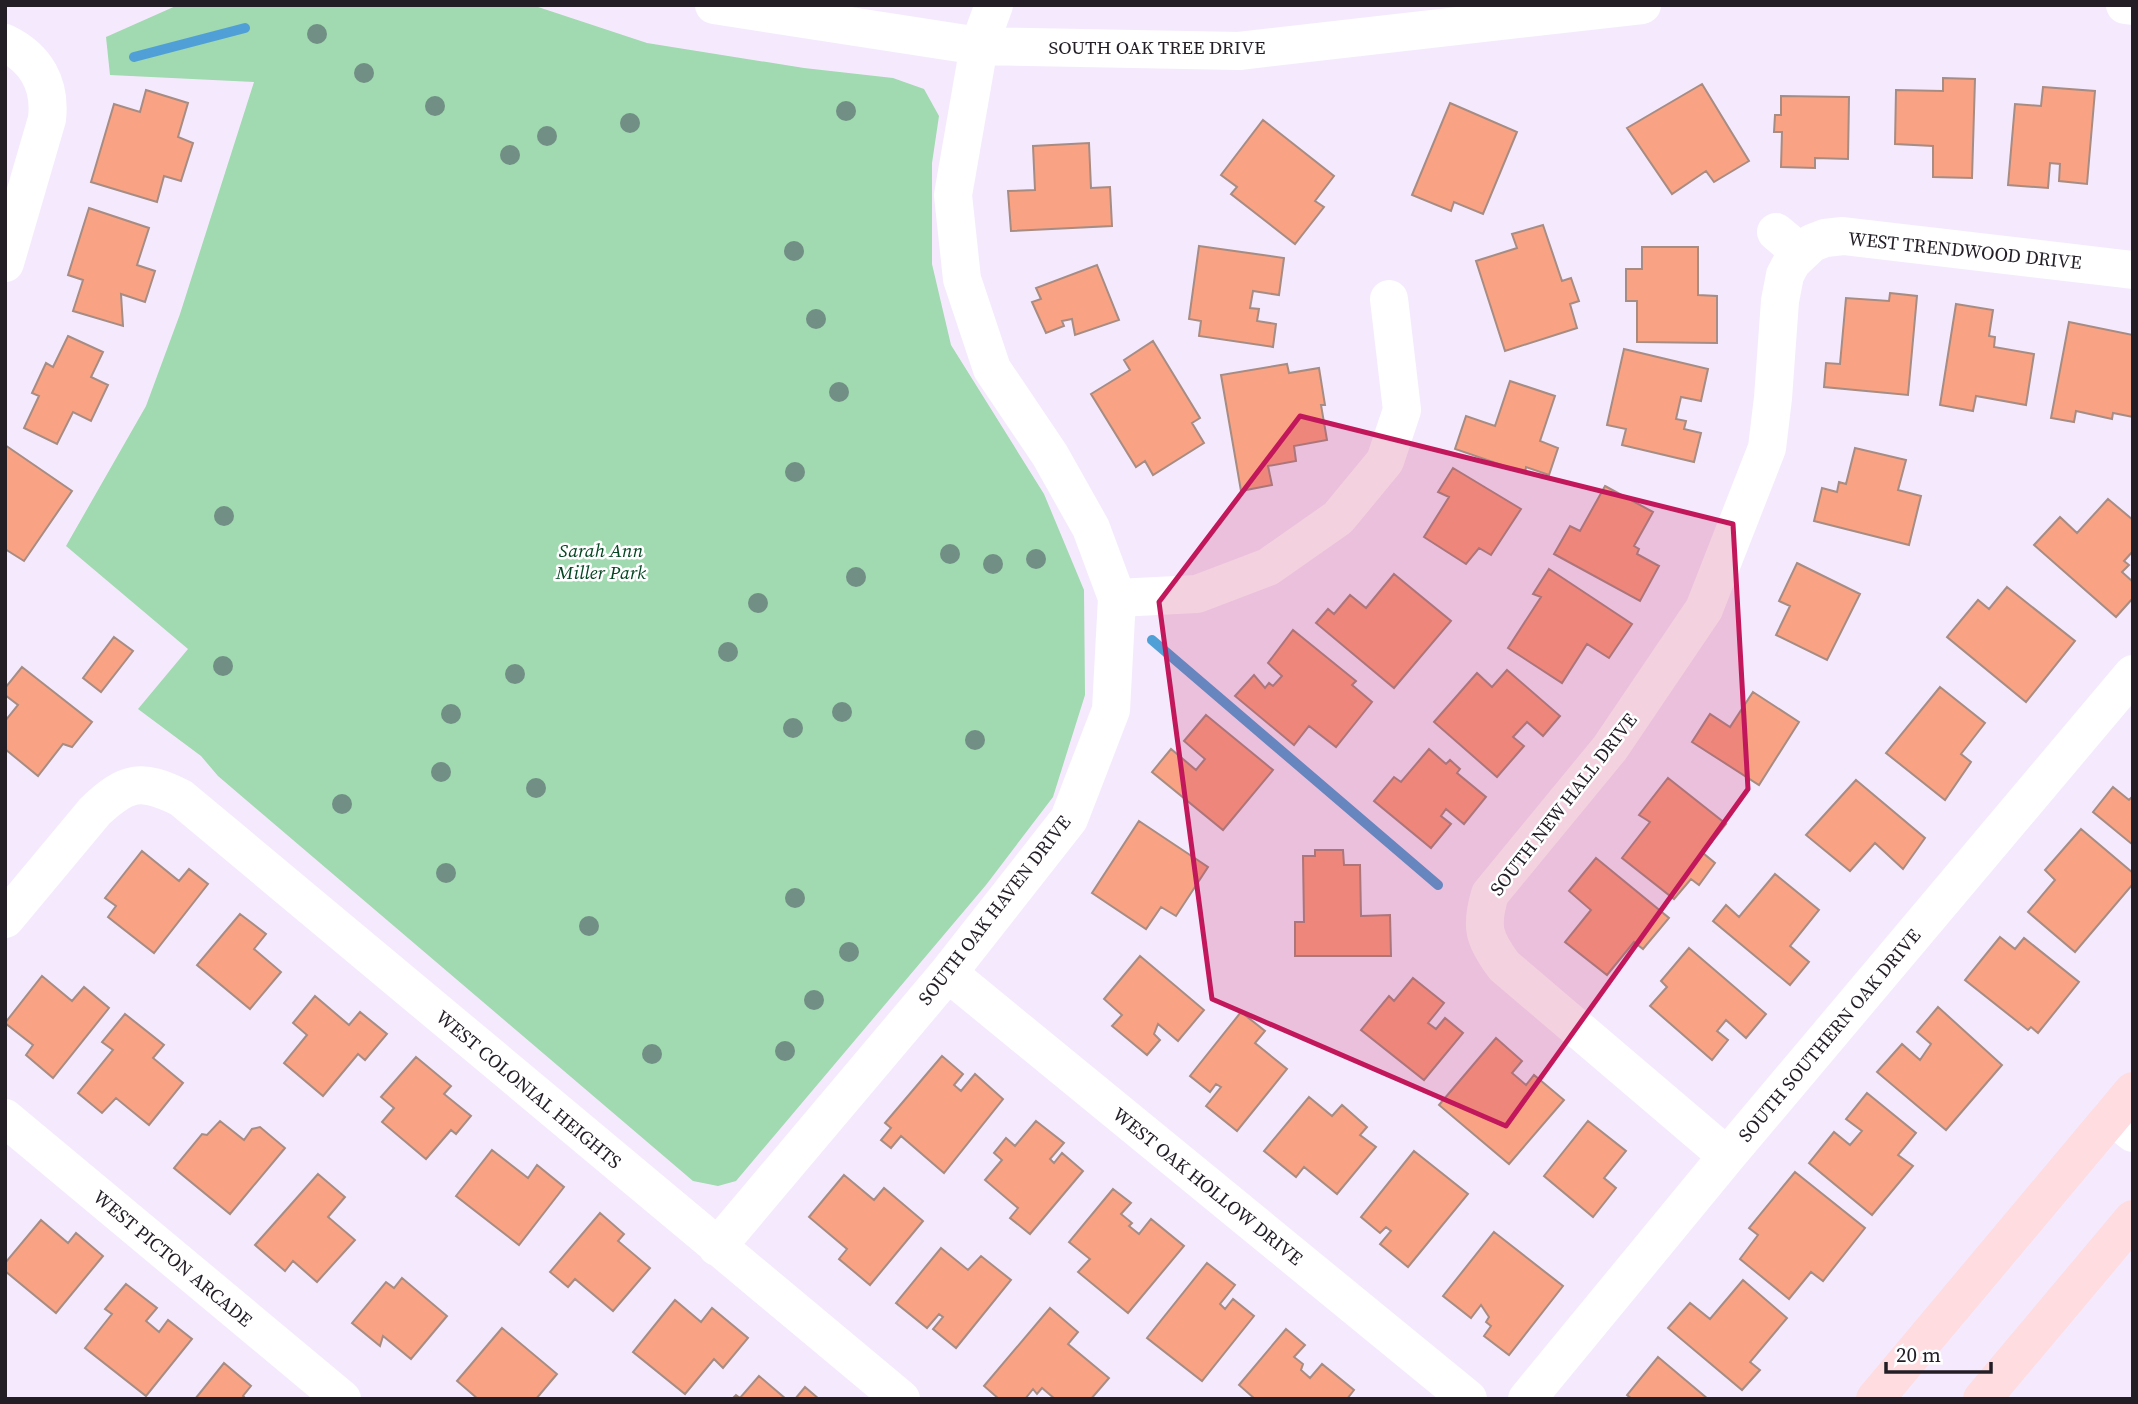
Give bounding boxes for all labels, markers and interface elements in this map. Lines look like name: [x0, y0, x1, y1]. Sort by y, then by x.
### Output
street label: SOUTH OAK TREE DRIVE: [1049, 34, 1265, 60]
street label: WEST TRENDWOOD DRIVE: [1847, 225, 2083, 275]
park label: Sarah Ann Miller Park: [555, 537, 646, 585]
street label: SOUTH NEW HALL DRIVE: [1484, 707, 1642, 901]
street label: SOUTH OAK HAVEN DRIVE: [912, 810, 1076, 1010]
street label: SOUTH SOUTHERN OAK DRIVE: [1732, 923, 1926, 1147]
street label: WEST COLONIAL HEIGHTS: [431, 1004, 627, 1174]
street label: WEST OAK HOLLOW DRIVE: [1107, 1101, 1309, 1271]
street label: WEST PICTON ARCADE: [88, 1184, 258, 1332]
scale bar: [1886, 1330, 1991, 1374]
text: 20 m: [1896, 1340, 1941, 1369]

